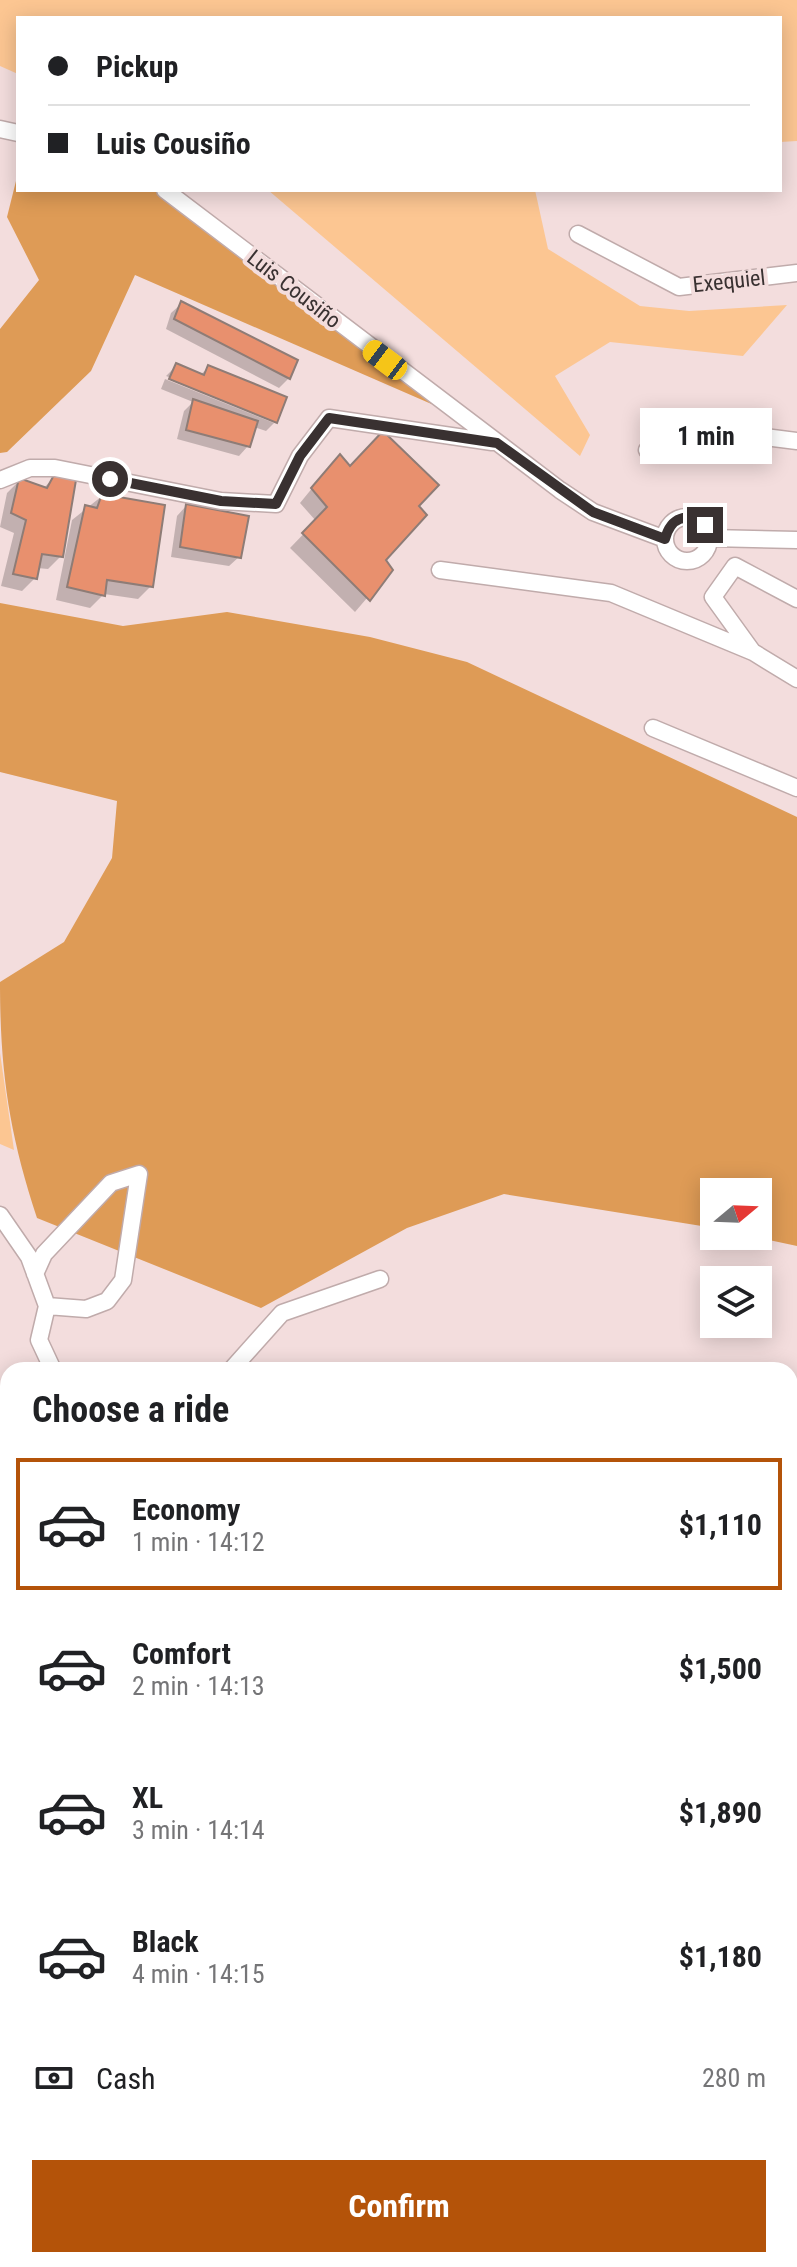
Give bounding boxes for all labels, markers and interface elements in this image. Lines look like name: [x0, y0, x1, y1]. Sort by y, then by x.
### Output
text: Pickup: [96, 49, 178, 84]
text: Luis Cousiño: [96, 126, 251, 161]
street label: Luis Cousiño: [242, 245, 346, 333]
street label: Exequiel: [692, 265, 766, 297]
car: [359, 336, 411, 384]
callout: 1 min: [639, 409, 771, 465]
text: 1 min: [677, 421, 735, 451]
route start: [92, 461, 128, 497]
route end: [687, 507, 723, 543]
north arrow: [700, 1178, 772, 1250]
map controls: [700, 1178, 772, 1338]
button: layers: [700, 1266, 772, 1338]
text: Choose a ride: [32, 1389, 229, 1431]
icon: car: [36, 1488, 108, 1560]
text: Economy: [132, 1492, 240, 1527]
text: $1,110: [679, 1507, 762, 1542]
text: 1 min · 14:12: [132, 1527, 265, 1557]
icon: car: [36, 1632, 108, 1704]
text: Comfort: [132, 1636, 231, 1671]
text: $1,500: [679, 1651, 762, 1686]
text: 2 min · 14:13: [132, 1671, 265, 1701]
icon: car: [36, 1776, 108, 1848]
text: XL: [132, 1780, 163, 1815]
text: $1,890: [679, 1795, 762, 1830]
text: 3 min · 14:14: [132, 1815, 265, 1845]
icon: car: [36, 1920, 108, 1992]
text: Black: [132, 1924, 199, 1959]
text: $1,180: [679, 1939, 762, 1974]
text: 4 min · 14:15: [132, 1959, 265, 1989]
icon: cash: [32, 2056, 76, 2100]
text: Cash: [96, 2061, 156, 2096]
text: 280 m: [702, 2063, 766, 2093]
button: Confirm: [32, 2160, 766, 2252]

